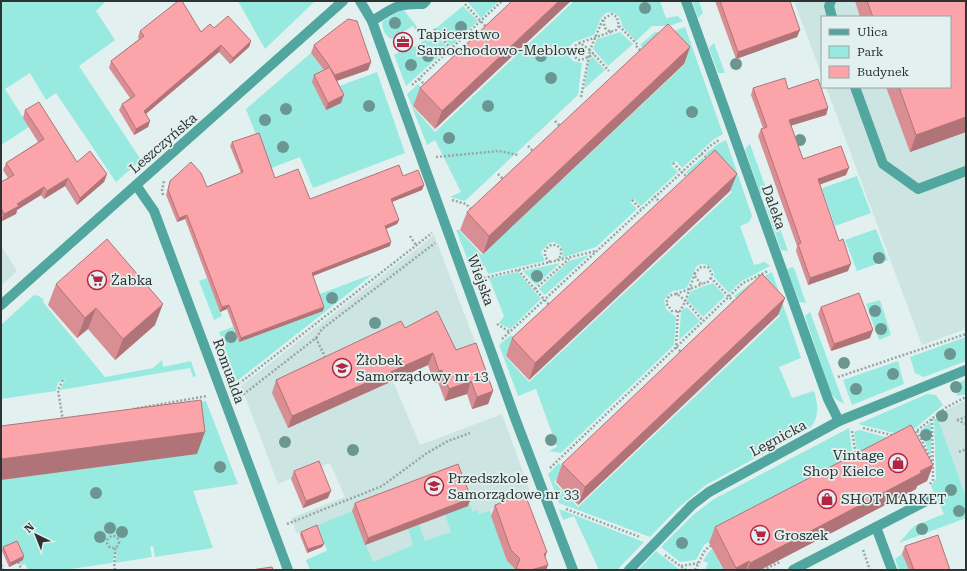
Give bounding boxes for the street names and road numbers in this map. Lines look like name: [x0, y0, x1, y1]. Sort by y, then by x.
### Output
street label: Leszczyńska: [126, 109, 200, 177]
street label: Daleka: [759, 183, 790, 232]
street label: Wiejska: [464, 252, 498, 308]
street label: Romualda: [210, 336, 248, 406]
street label: Legnicka: [747, 416, 809, 460]

